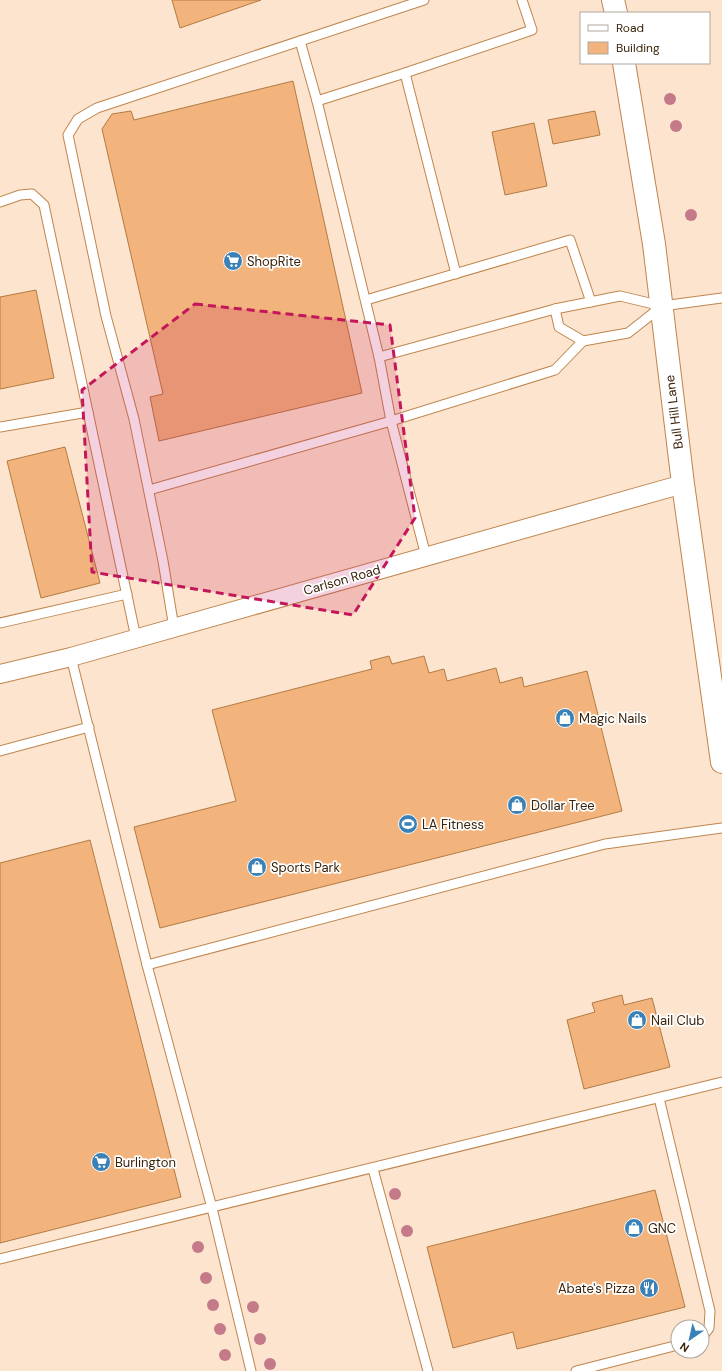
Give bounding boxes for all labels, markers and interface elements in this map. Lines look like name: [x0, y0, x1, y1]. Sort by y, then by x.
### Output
legend: [580, 12, 710, 64]
text: Road: [616, 20, 644, 36]
text: Building: [616, 40, 660, 56]
supermarket icon: ShopRite: [222, 250, 244, 272]
place label: ShopRite: [247, 253, 301, 270]
street label: Bull Hill Lane: [661, 374, 687, 450]
street label: Carlson Road: [301, 561, 383, 599]
shop icon: Magic Nails: [554, 707, 576, 729]
place label: Magic Nails: [579, 710, 647, 727]
shop icon: Dollar Tree: [506, 794, 528, 816]
place label: Dollar Tree: [531, 797, 595, 814]
sports icon: LA Fitness: [397, 813, 419, 835]
place label: LA Fitness: [422, 816, 484, 833]
shop icon: Sports Park: [246, 856, 268, 878]
place label: Sports Park: [271, 859, 340, 876]
shop icon: Nail Club: [626, 1009, 648, 1031]
place label: Nail Club: [651, 1012, 704, 1029]
supermarket icon: Burlington: [90, 1151, 112, 1173]
place label: Burlington: [115, 1154, 176, 1171]
shop icon: GNC: [623, 1217, 645, 1239]
place label: GNC: [648, 1220, 676, 1237]
restaurant icon: Abate's Pizza: [638, 1277, 660, 1299]
place label: Abate's Pizza: [558, 1280, 635, 1297]
north arrow: [670, 1319, 710, 1359]
text: N: [677, 1339, 692, 1355]

